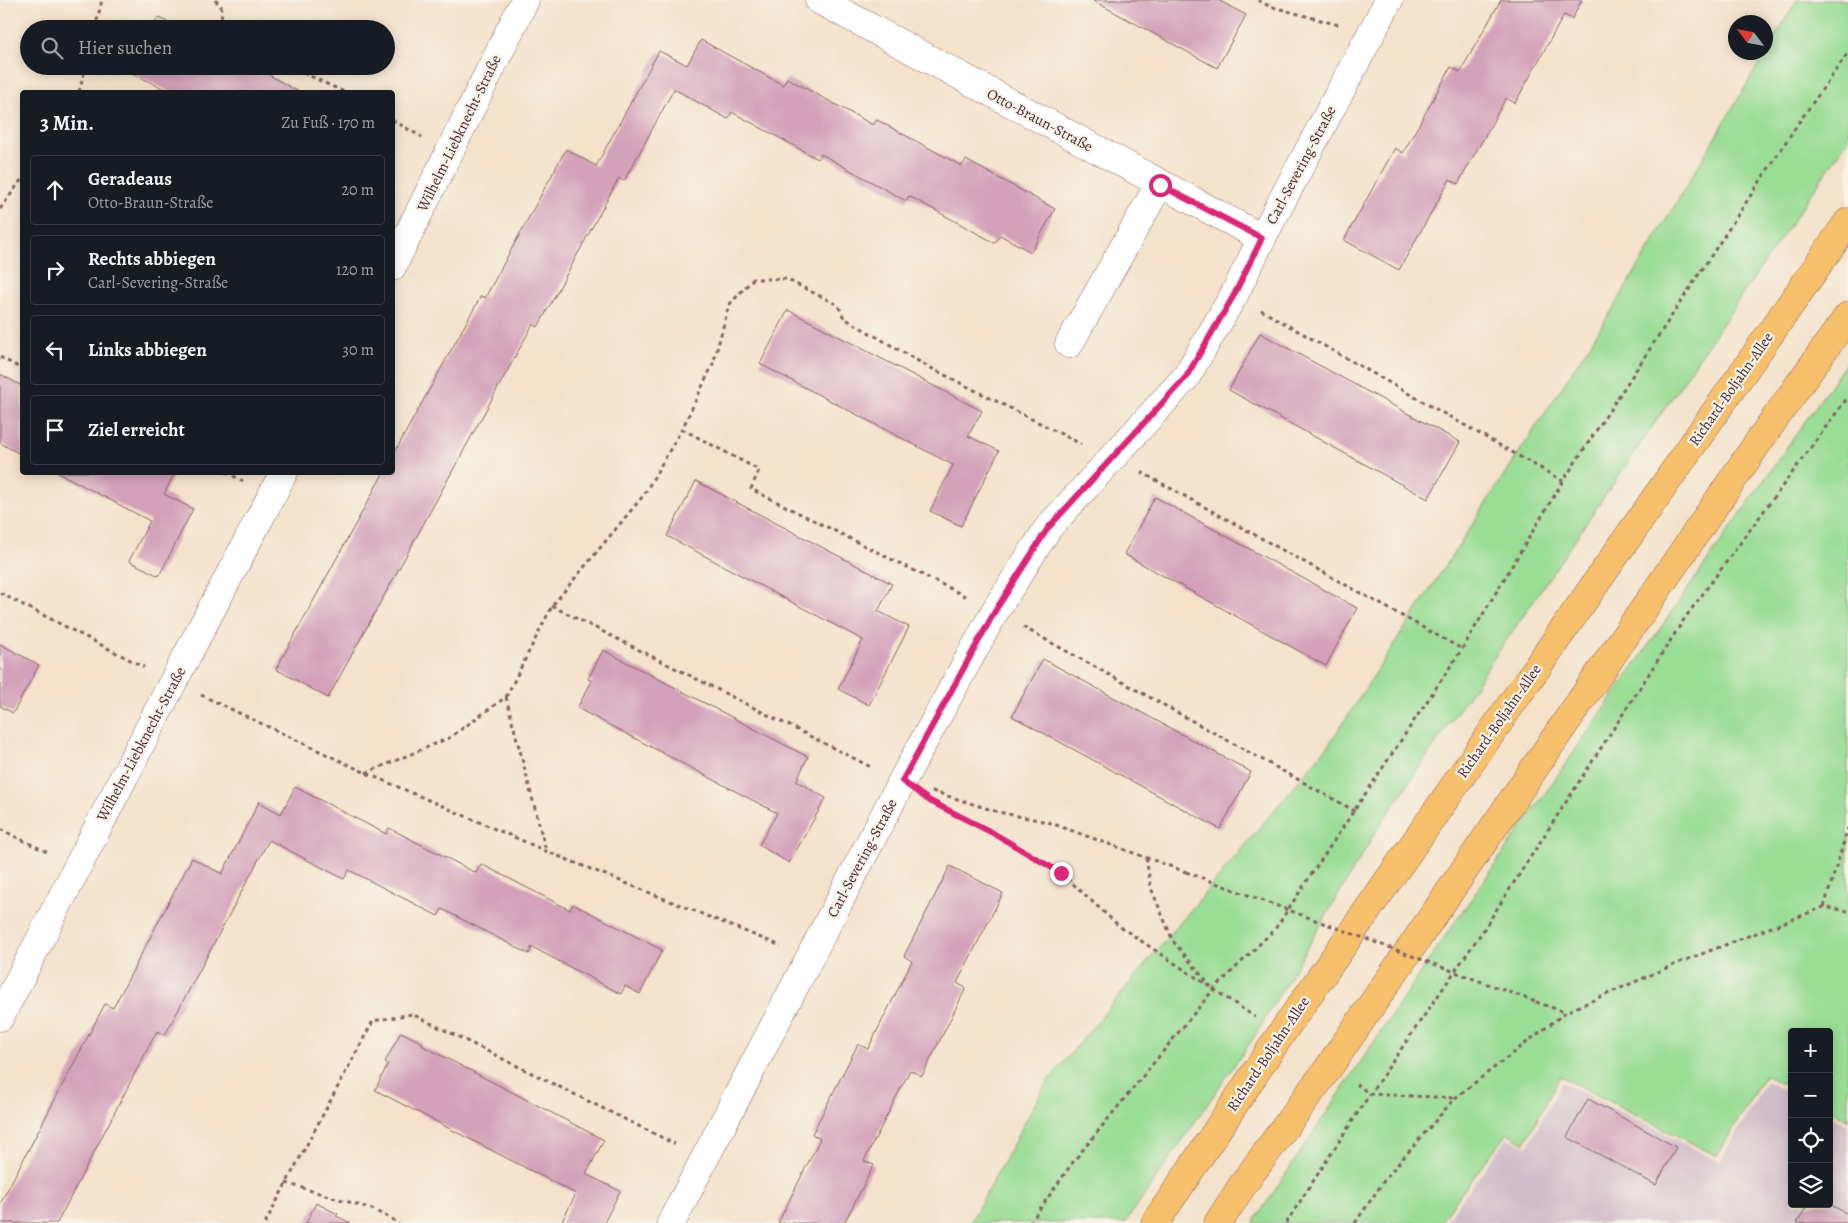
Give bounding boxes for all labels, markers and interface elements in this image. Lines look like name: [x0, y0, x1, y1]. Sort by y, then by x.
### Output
north arrow: [1728, 15, 1773, 60]
search box: [20, 20, 395, 75]
icon: search: [38, 34, 66, 62]
text: Hier suchen: [78, 35, 172, 61]
street label: Wilhelm-Liebknecht-Straße: [412, 51, 506, 216]
street label: Otto-Braun-Straße: [983, 84, 1097, 157]
street label: Carl-Severing-Straße: [1261, 102, 1341, 228]
text: 3 Min.: [40, 109, 94, 137]
text: Zu Fuß · 170 m: [281, 112, 375, 134]
text: Geradeaus: [88, 166, 172, 192]
route start: [1149, 174, 1172, 197]
icon: ahead: [41, 176, 69, 204]
text: 20 m: [341, 179, 374, 201]
text: Otto-Braun-Straße: [88, 192, 213, 214]
text: Rechts abbiegen: [88, 246, 216, 272]
icon: right: [41, 256, 69, 284]
text: 120 m: [336, 259, 374, 281]
text: Carl-Severing-Straße: [88, 272, 228, 294]
street label: Richard-Boljahn-Allee: [1684, 328, 1778, 450]
icon: left: [41, 336, 69, 364]
text: Links abbiegen: [88, 337, 207, 363]
text: 30 m: [342, 339, 374, 361]
icon: arrive: [41, 416, 69, 444]
text: Ziel erreicht: [88, 417, 185, 443]
street label: Richard-Boljahn-Allee: [1452, 660, 1546, 782]
street label: Wilhelm-Liebknecht-Straße: [91, 663, 190, 826]
street label: Carl-Severing-Straße: [822, 795, 902, 921]
route end: [1050, 862, 1073, 885]
street label: Richard-Boljahn-Allee: [1222, 992, 1314, 1115]
map controls: [1788, 1028, 1833, 1208]
button: +: [1788, 1028, 1833, 1073]
button: −: [1788, 1073, 1833, 1118]
button: locate: [1788, 1118, 1833, 1163]
button: layers: [1788, 1163, 1833, 1208]

